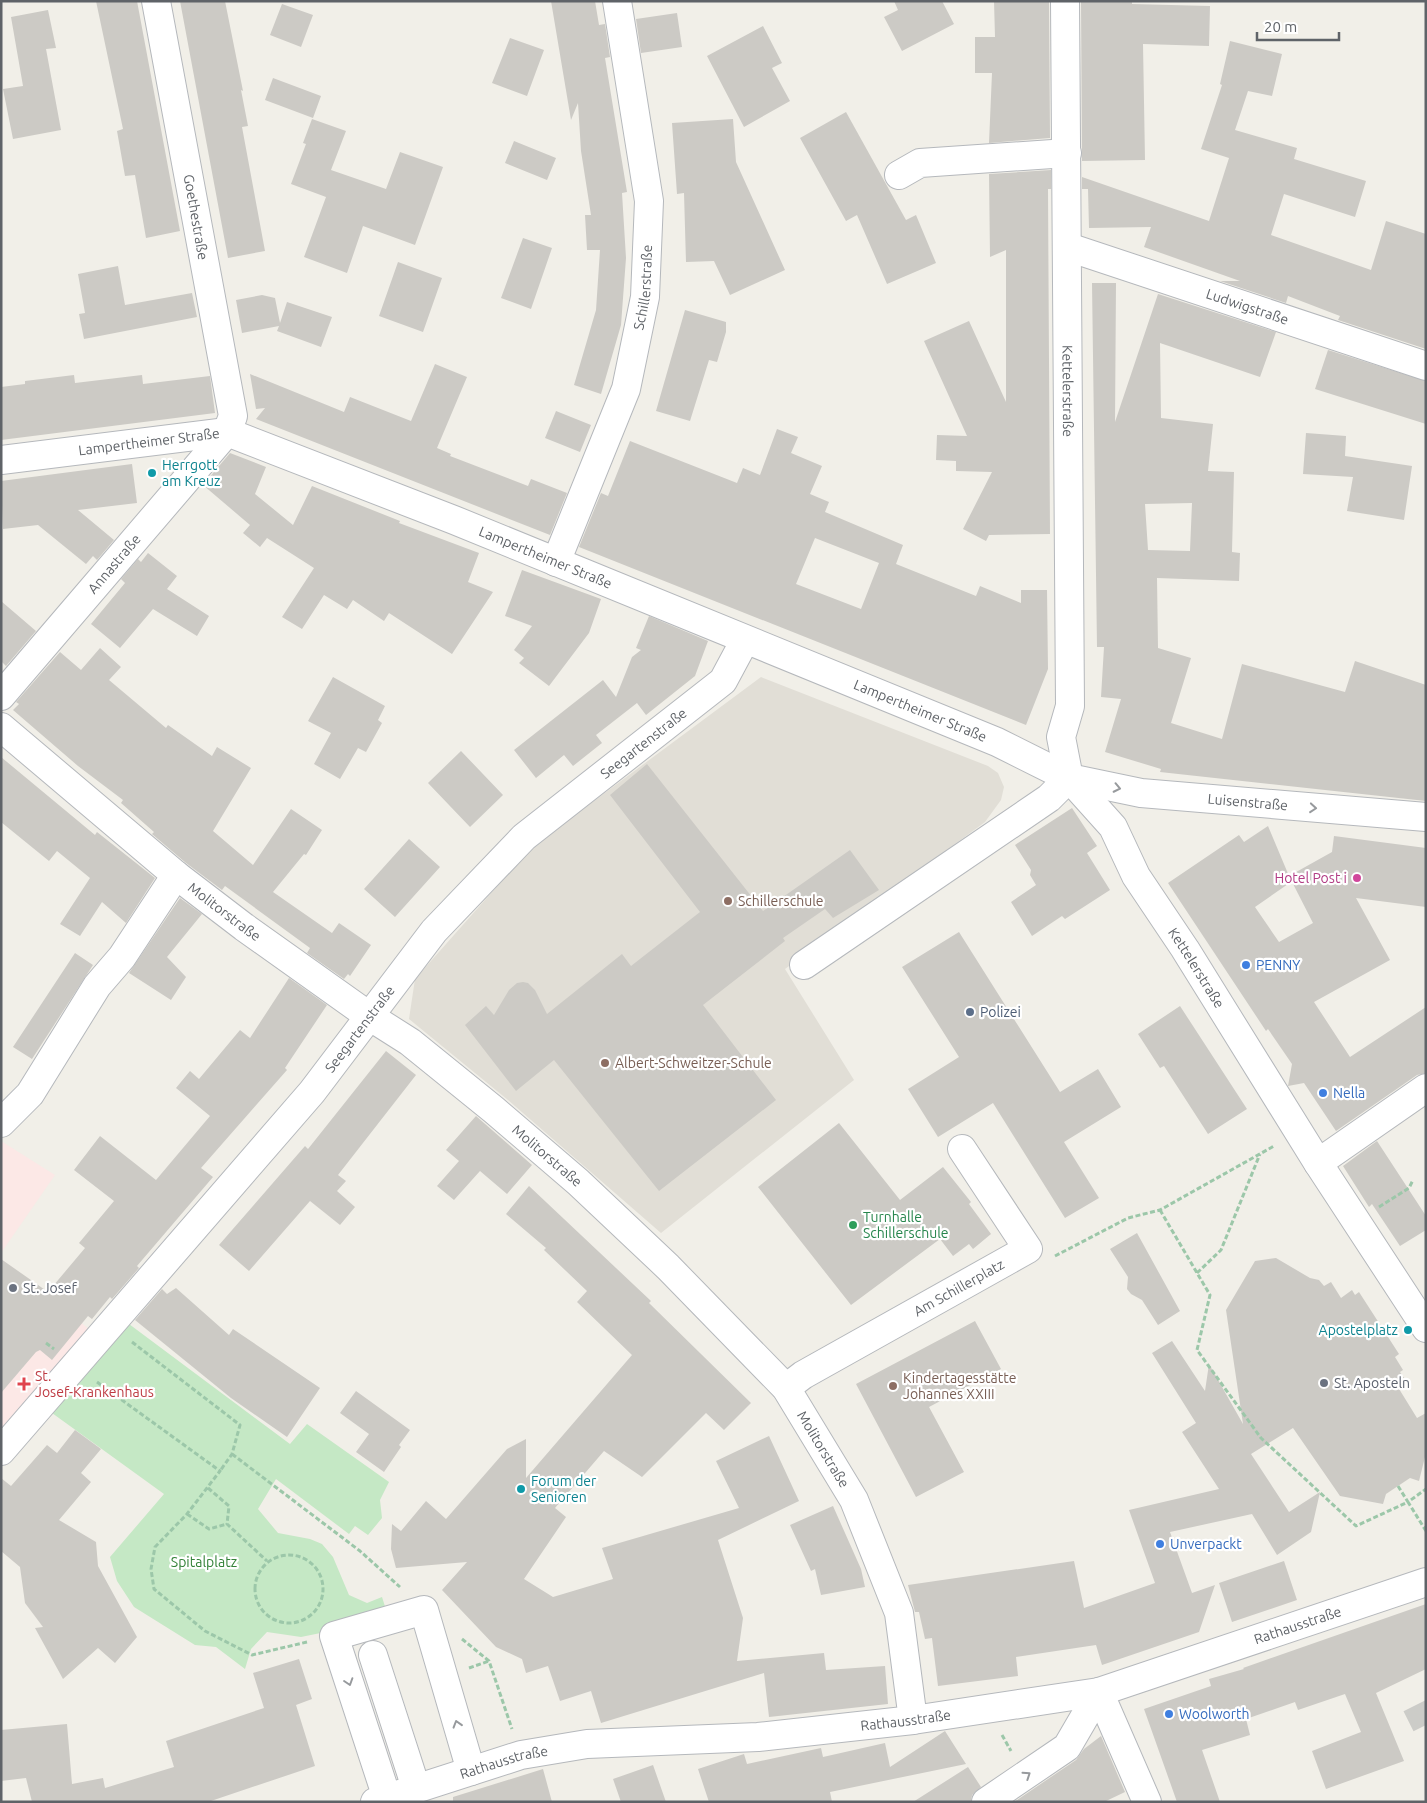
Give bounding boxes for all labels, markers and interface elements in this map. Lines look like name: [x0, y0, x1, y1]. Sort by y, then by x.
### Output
scale bar: [1257, 10, 1340, 42]
text: 20 m: [1264, 18, 1297, 35]
street label: Goethestraße: [181, 173, 211, 261]
street label: Schillerstraße: [630, 244, 655, 331]
street label: Ludwigstraße: [1204, 285, 1291, 328]
street label: Kettelerstraße: [1059, 345, 1076, 437]
street label: Lampertheimer Straße: [77, 425, 220, 458]
place label: Herrgott am Kreuz: [162, 457, 220, 489]
marker: Herrgott am Kreuz: [146, 467, 158, 479]
street label: Lampertheimer Straße: [477, 523, 614, 592]
street label: Annastraße: [84, 531, 144, 597]
street label: Lampertheimer Straße: [851, 676, 989, 745]
street label: Seegartenstraße: [597, 705, 690, 782]
one-way arrow: [1113, 782, 1121, 793]
street label: Luisenstraße: [1207, 791, 1289, 813]
one-way arrow: [1310, 803, 1318, 814]
place label: Hotel Post i: [1274, 870, 1347, 886]
marker: Hotel Post i: [1351, 872, 1363, 884]
street label: Molitorstraße: [185, 879, 264, 944]
place label: Schillerschule: [738, 893, 824, 909]
marker: Schillerschule: [722, 895, 734, 907]
street label: Kettelerstraße: [1165, 925, 1228, 1011]
place label: PENNY: [1256, 957, 1300, 973]
marker: PENNY: [1240, 959, 1252, 971]
street label: Seegartenstraße: [322, 982, 398, 1076]
place label: Polizei: [980, 1004, 1021, 1020]
marker: Polizei: [964, 1006, 976, 1018]
place label: Albert-Schweitzer-Schule: [615, 1055, 772, 1071]
marker: Albert-Schweitzer-Schule: [599, 1057, 611, 1069]
place label: Nella: [1333, 1085, 1365, 1101]
marker: Nella: [1317, 1087, 1329, 1099]
street label: Molitorstraße: [509, 1121, 585, 1190]
place label: Turnhalle Schillerschule: [863, 1209, 949, 1241]
marker: Turnhalle Schillerschule: [847, 1219, 859, 1231]
street label: Am Schillerplatz: [911, 1256, 1007, 1319]
place label: St. Josef: [23, 1280, 78, 1296]
marker: St. Josef: [7, 1282, 19, 1294]
place label: Apostelplatz: [1319, 1322, 1398, 1338]
marker: Apostelplatz: [1402, 1324, 1414, 1336]
place label: St. Josef-Krankenhaus: [35, 1368, 154, 1400]
place label: Kindertagesstätte Johannes XXIII: [903, 1370, 1016, 1402]
place label: St. Aposteln: [1334, 1375, 1410, 1391]
marker: St. Josef-Krankenhaus: [17, 1377, 31, 1391]
marker: St. Aposteln: [1318, 1377, 1330, 1389]
marker: Kindertagesstätte Johannes XXIII: [887, 1380, 899, 1392]
street label: Molitorstraße: [794, 1408, 853, 1491]
place label: Forum der Senioren: [531, 1473, 597, 1505]
marker: Forum der Senioren: [515, 1483, 527, 1495]
place label: Unverpackt: [1170, 1536, 1242, 1552]
marker: Unverpackt: [1154, 1538, 1166, 1550]
park label: Spitalplatz: [171, 1554, 237, 1570]
street label: Rathausstraße: [1252, 1603, 1343, 1647]
one-way arrow: [344, 1678, 354, 1686]
street label: Rathausstraße: [860, 1706, 952, 1734]
place label: Woolworth: [1179, 1706, 1250, 1722]
marker: Woolworth: [1163, 1708, 1175, 1720]
one-way arrow: [453, 1720, 463, 1729]
street label: Rathausstraße: [458, 1743, 549, 1782]
one-way arrow: [1021, 1772, 1031, 1781]

